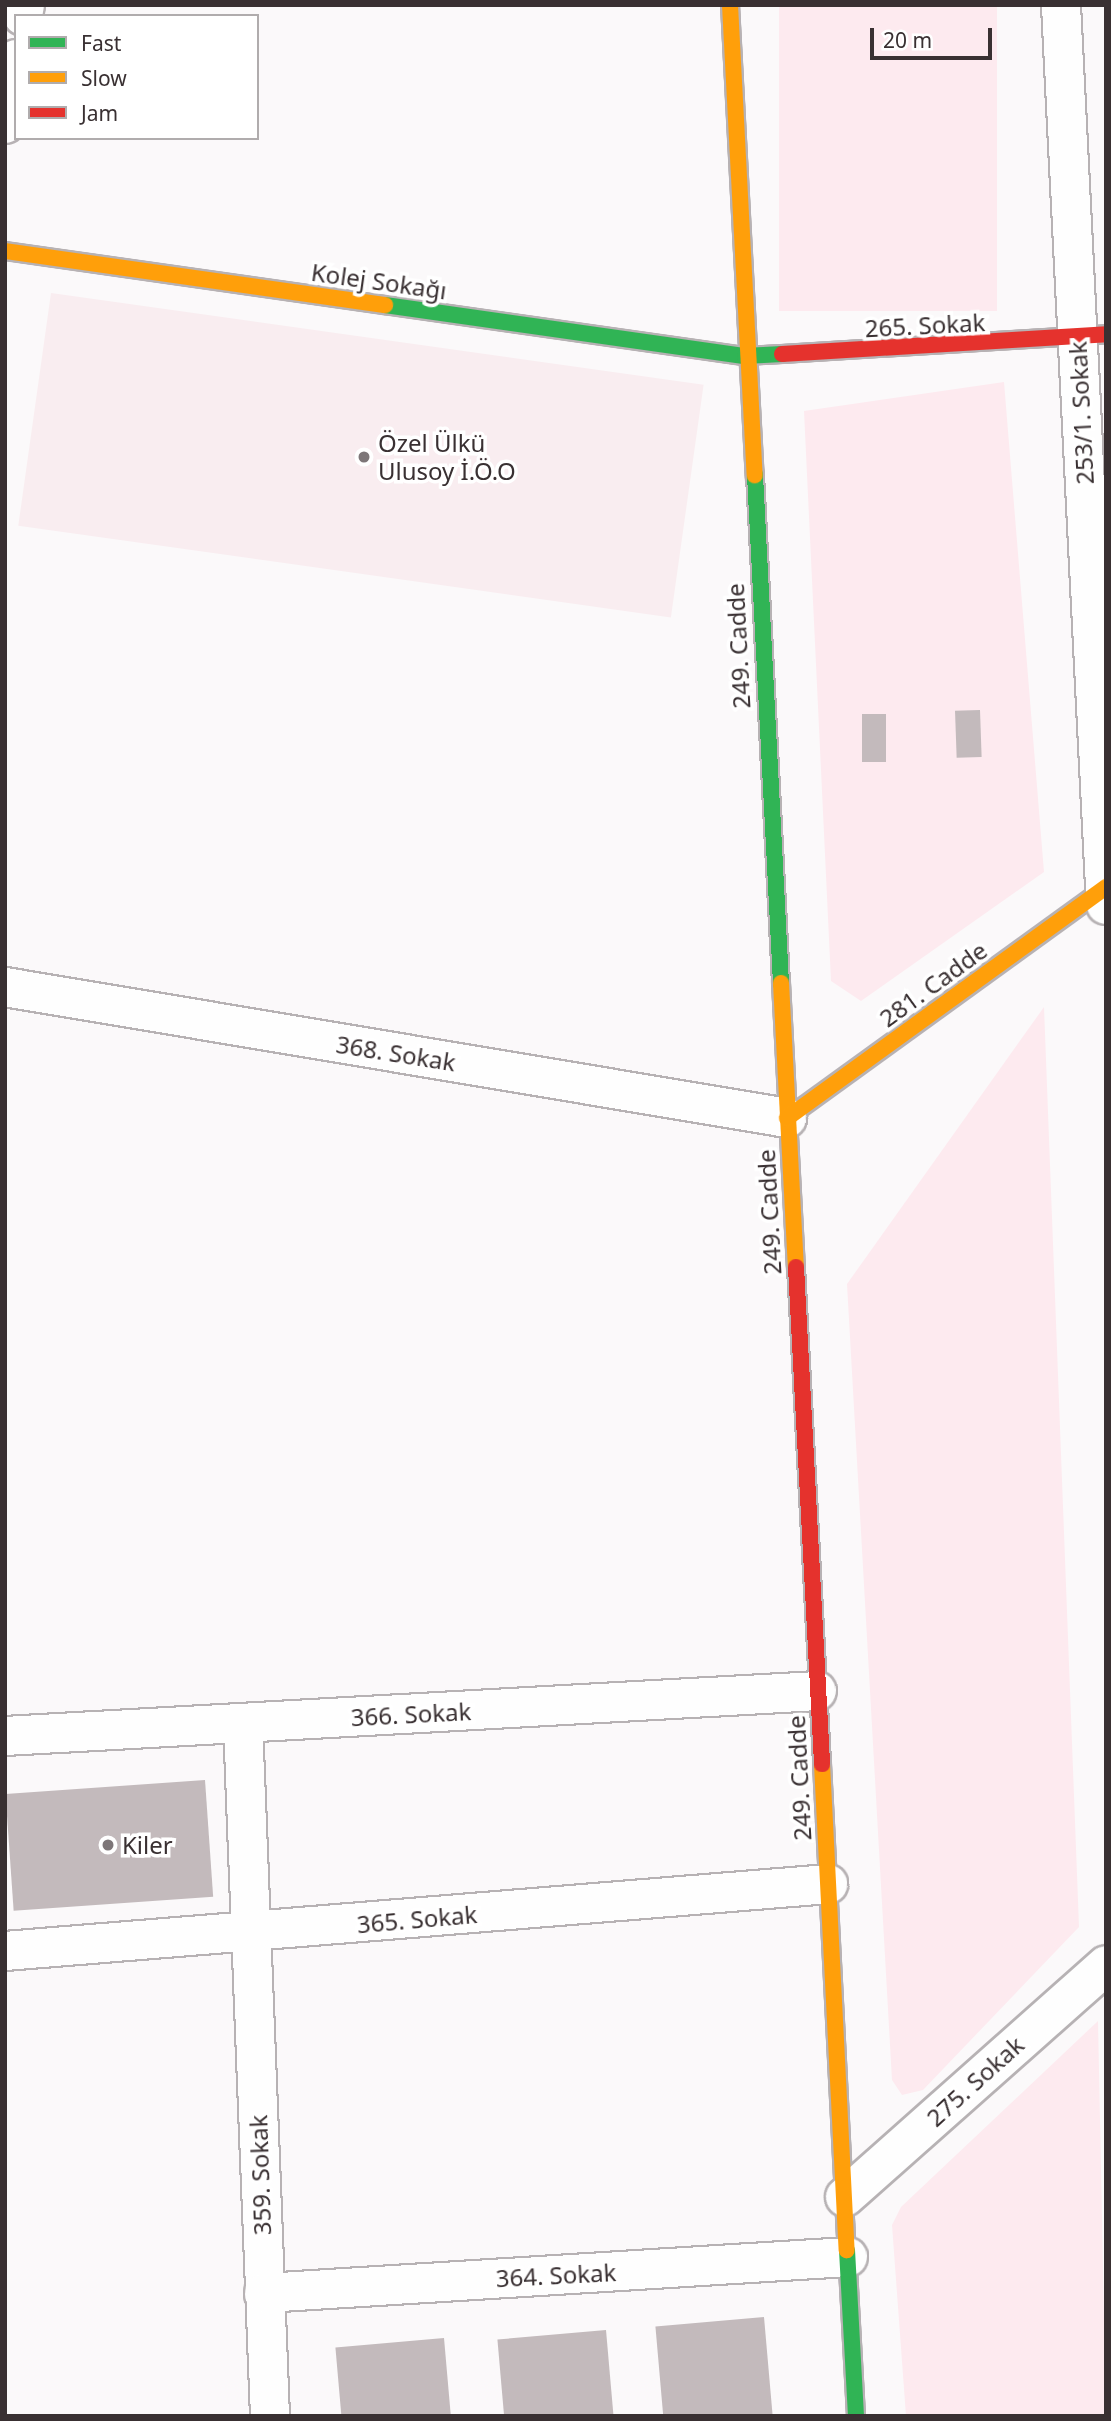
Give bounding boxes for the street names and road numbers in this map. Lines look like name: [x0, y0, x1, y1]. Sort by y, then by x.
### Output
street label: Kolej Sokağı: [309, 257, 449, 305]
street label: 265. Sokak: [864, 307, 986, 343]
street label: 253/1. Sokak: [1063, 341, 1099, 485]
street label: 249. Cadde: [720, 583, 756, 709]
street label: 281. Cadde: [874, 935, 992, 1033]
street label: 368. Sokak: [334, 1029, 458, 1077]
street label: 249. Cadde: [751, 1149, 787, 1275]
street label: 366. Sokak: [350, 1696, 472, 1732]
street label: 249. Cadde: [781, 1715, 817, 1841]
street label: 365. Sokak: [356, 1899, 478, 1939]
street label: 275. Sokak: [921, 2030, 1029, 2132]
street label: 359. Sokak: [244, 2114, 276, 2236]
street label: 364. Sokak: [495, 2257, 617, 2293]

